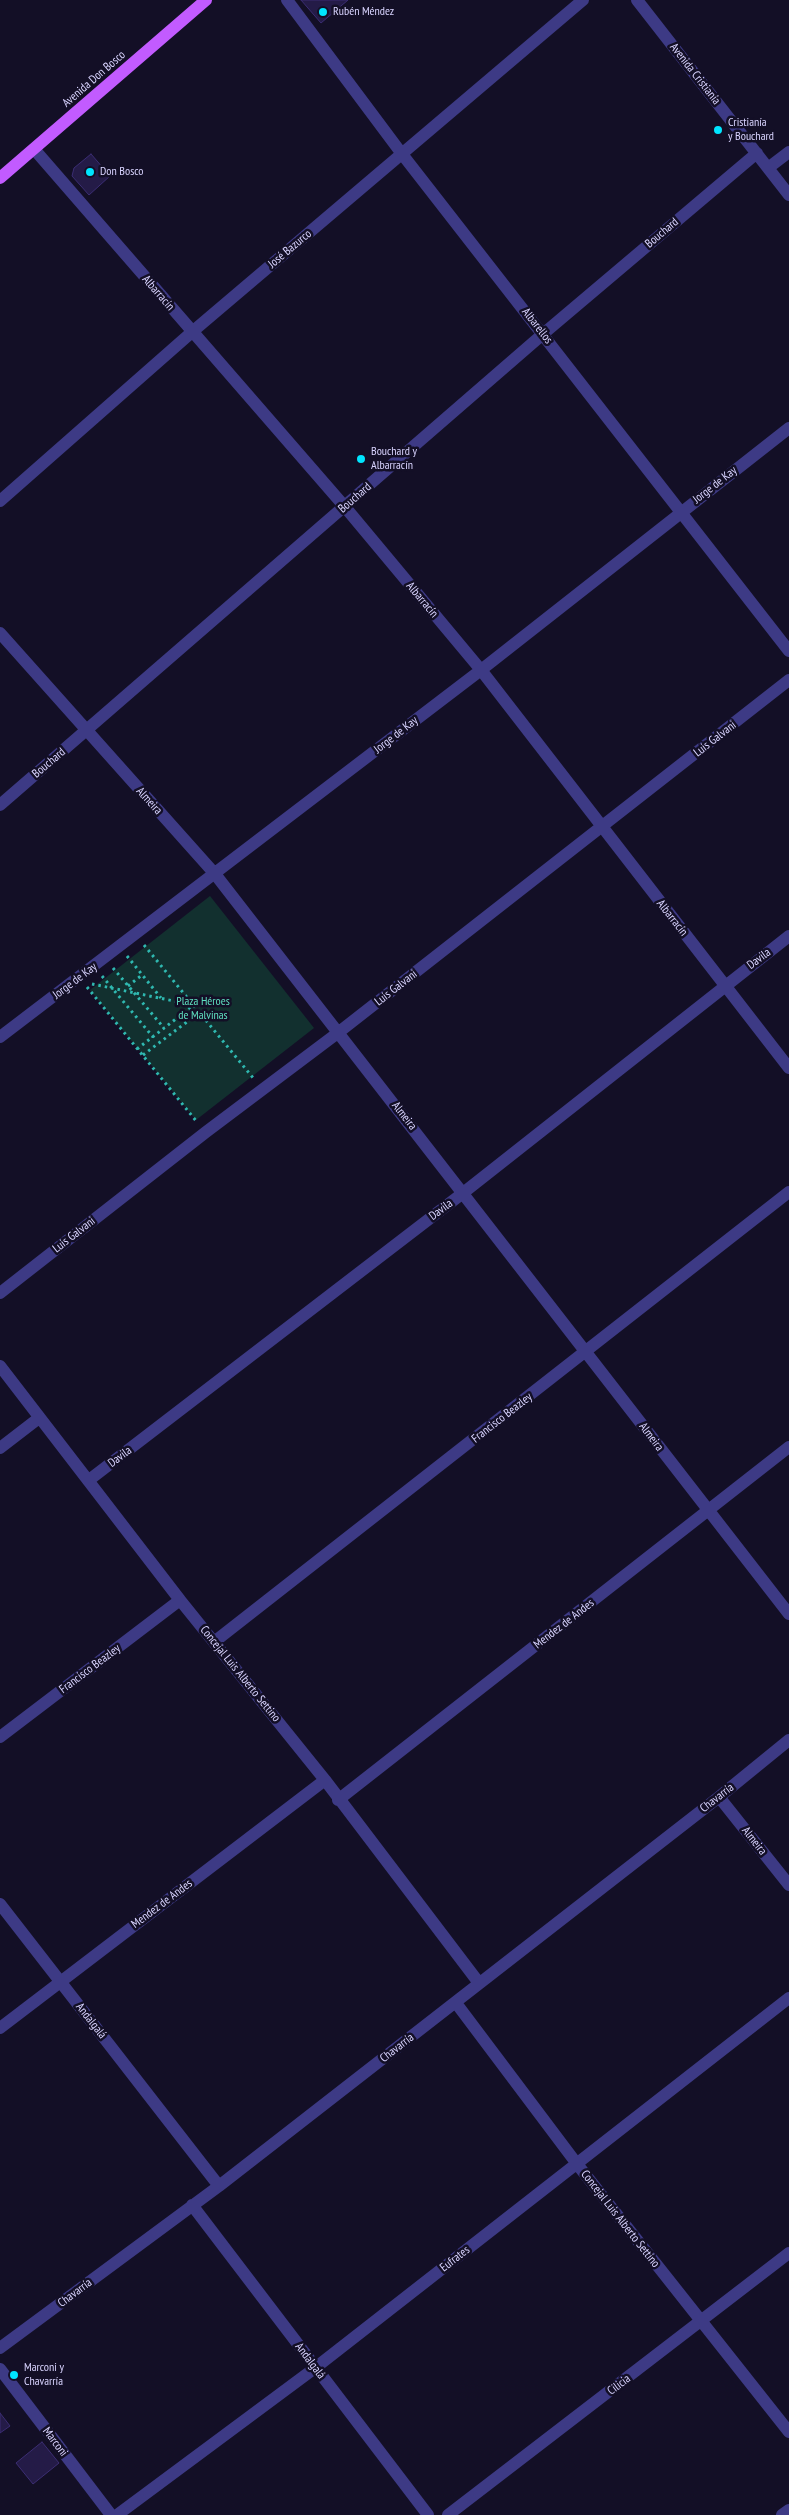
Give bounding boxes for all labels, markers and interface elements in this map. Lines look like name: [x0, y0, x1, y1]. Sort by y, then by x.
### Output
place label: Rubén Méndez: [333, 5, 394, 19]
marker: Rubén Méndez: [317, 6, 329, 18]
street label: Avenida Cristianía: [667, 40, 723, 108]
street label: Avenida Don Bosco: [60, 48, 128, 110]
place label: Cristianía y Bouchard: [728, 116, 774, 144]
marker: Cristianía y Bouchard: [712, 124, 724, 136]
place label: Don Bosco: [100, 165, 143, 179]
marker: Don Bosco: [84, 166, 96, 178]
street label: Bouchard: [642, 215, 682, 251]
street label: José Bazurco: [265, 227, 315, 271]
street label: Albarracín: [139, 272, 177, 314]
street label: Albarellos: [519, 305, 555, 347]
place label: Bouchard y Albarracín: [371, 445, 417, 473]
marker: Bouchard y Albarracín: [355, 453, 367, 465]
street label: Jorge de Kay: [690, 463, 740, 507]
street label: Bouchard: [336, 480, 374, 516]
street label: Albarracín: [403, 579, 441, 621]
street label: Jorge de Kay: [371, 713, 421, 757]
street label: Luis Galvani: [691, 718, 739, 760]
street label: Bouchard: [29, 745, 69, 781]
street label: Almeira: [133, 784, 165, 818]
street label: Albarracín: [653, 897, 691, 939]
street label: Davila: [744, 945, 774, 973]
street label: Jorge de Kay: [50, 960, 100, 1002]
street label: Luis Galvani: [372, 967, 420, 1009]
park label: Plaza Héroes de Malvinas: [176, 995, 230, 1023]
street label: Almeira: [388, 1099, 420, 1133]
street label: Davila: [426, 1196, 456, 1224]
street label: Luis Galvani: [50, 1214, 98, 1256]
street label: Francisco Beazley: [469, 1390, 535, 1446]
street label: Almeira: [636, 1420, 666, 1454]
street label: Davila: [105, 1443, 135, 1471]
street label: Mendez de Andes: [531, 1596, 597, 1652]
street label: Concejal Luis Alberto Settino: [197, 1623, 283, 1725]
street label: Francisco Beazley: [57, 1641, 123, 1697]
street label: Chavarría: [697, 1780, 737, 1816]
street label: Almeira: [738, 1824, 770, 1858]
street label: Mendez de Andes: [129, 1876, 195, 1932]
street label: Andalgalá: [73, 2000, 109, 2042]
street label: Chavarría: [377, 2030, 417, 2066]
street label: Concejal Luis Alberto Settino: [578, 2167, 662, 2271]
street label: Eufrates: [437, 2243, 473, 2275]
street label: Chavarría: [55, 2276, 95, 2310]
street label: Andalgalá: [292, 2340, 328, 2382]
place label: Marconi y Chavarría: [24, 2361, 64, 2389]
marker: Marconi y Chavarría: [8, 2369, 20, 2381]
street label: Cilicia: [605, 2372, 633, 2398]
street label: Marconi: [39, 2425, 71, 2459]

